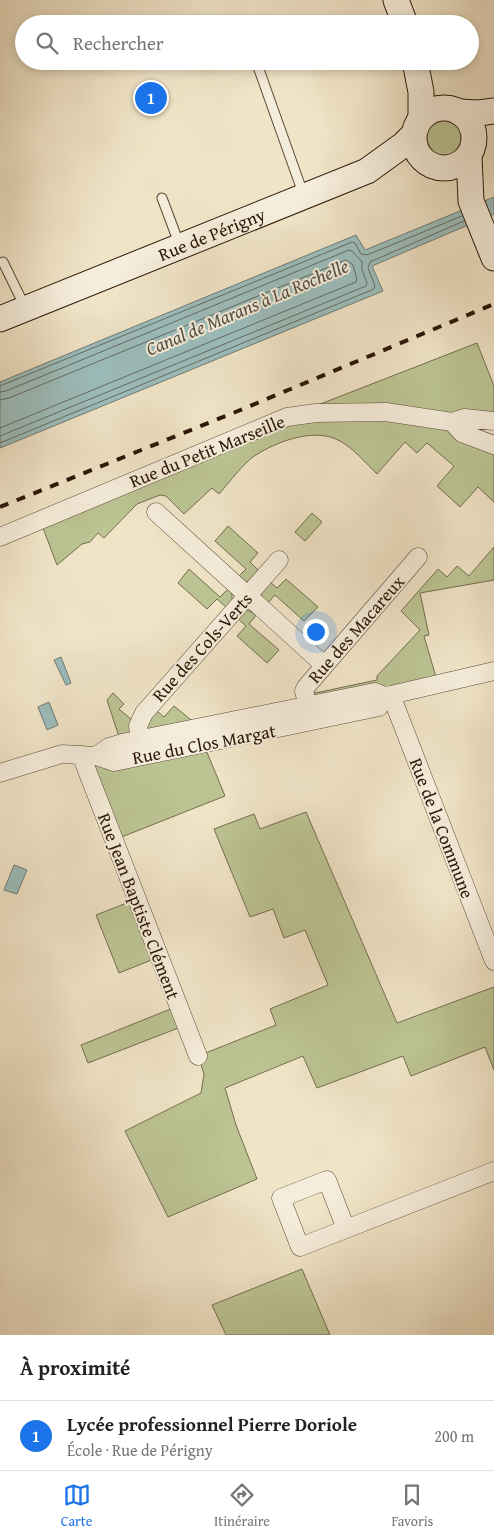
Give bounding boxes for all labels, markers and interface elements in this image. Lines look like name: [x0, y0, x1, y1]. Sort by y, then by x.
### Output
search box: [15, 15, 479, 70]
icon: search: [33, 29, 61, 57]
text: Rechercher: [73, 29, 164, 57]
pin: 1: [135, 79, 167, 117]
street label: Rue de Périgny: [154, 200, 269, 267]
water label: Canal de Marans à La Rochelle: [141, 251, 353, 362]
street label: Rue du Petit Marseille: [125, 407, 289, 495]
street label: Rue des Macareux: [301, 568, 411, 689]
street label: Rue des Cols-Verts: [145, 586, 259, 708]
your location: [303, 619, 329, 645]
street label: Rue du Clos Margat: [130, 717, 279, 771]
street label: Rue de la Commune: [403, 754, 481, 902]
street label: Rue Jean Baptiste Clément: [91, 809, 187, 1004]
text: À proximité: [20, 1352, 130, 1383]
text: Lycée professionnel Pierre Doriole: [67, 1410, 357, 1438]
text: 1: [32, 1424, 40, 1448]
text: 200 m: [434, 1424, 474, 1448]
text: École · Rue de Périgny: [67, 1438, 213, 1462]
tab: Carte: [61, 1481, 92, 1531]
tab: Itinéraire: [214, 1481, 270, 1531]
tab: Favoris: [391, 1481, 433, 1531]

